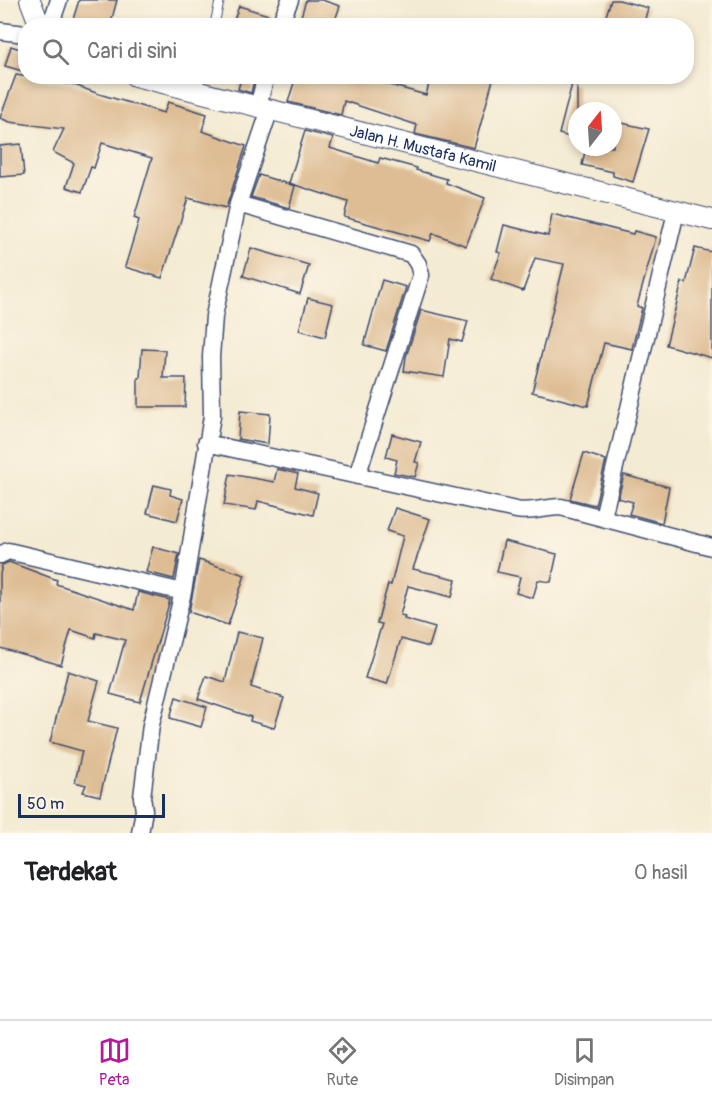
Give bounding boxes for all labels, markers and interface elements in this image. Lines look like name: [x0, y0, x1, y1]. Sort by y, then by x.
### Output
search box: [18, 18, 694, 84]
icon: search: [39, 35, 72, 68]
text: Cari di sini: [87, 37, 177, 65]
north arrow: [568, 102, 622, 156]
street label: Jalan H. Mustafa Kamil: [347, 121, 498, 177]
scale bar: [18, 791, 165, 818]
text: 50 m: [27, 794, 64, 814]
text: Terdekat: [24, 856, 117, 888]
text: 0 hasil: [634, 860, 688, 885]
tab: Peta: [98, 1034, 131, 1090]
tab: Rute: [326, 1034, 359, 1090]
tab: Disimpan: [554, 1034, 614, 1090]

